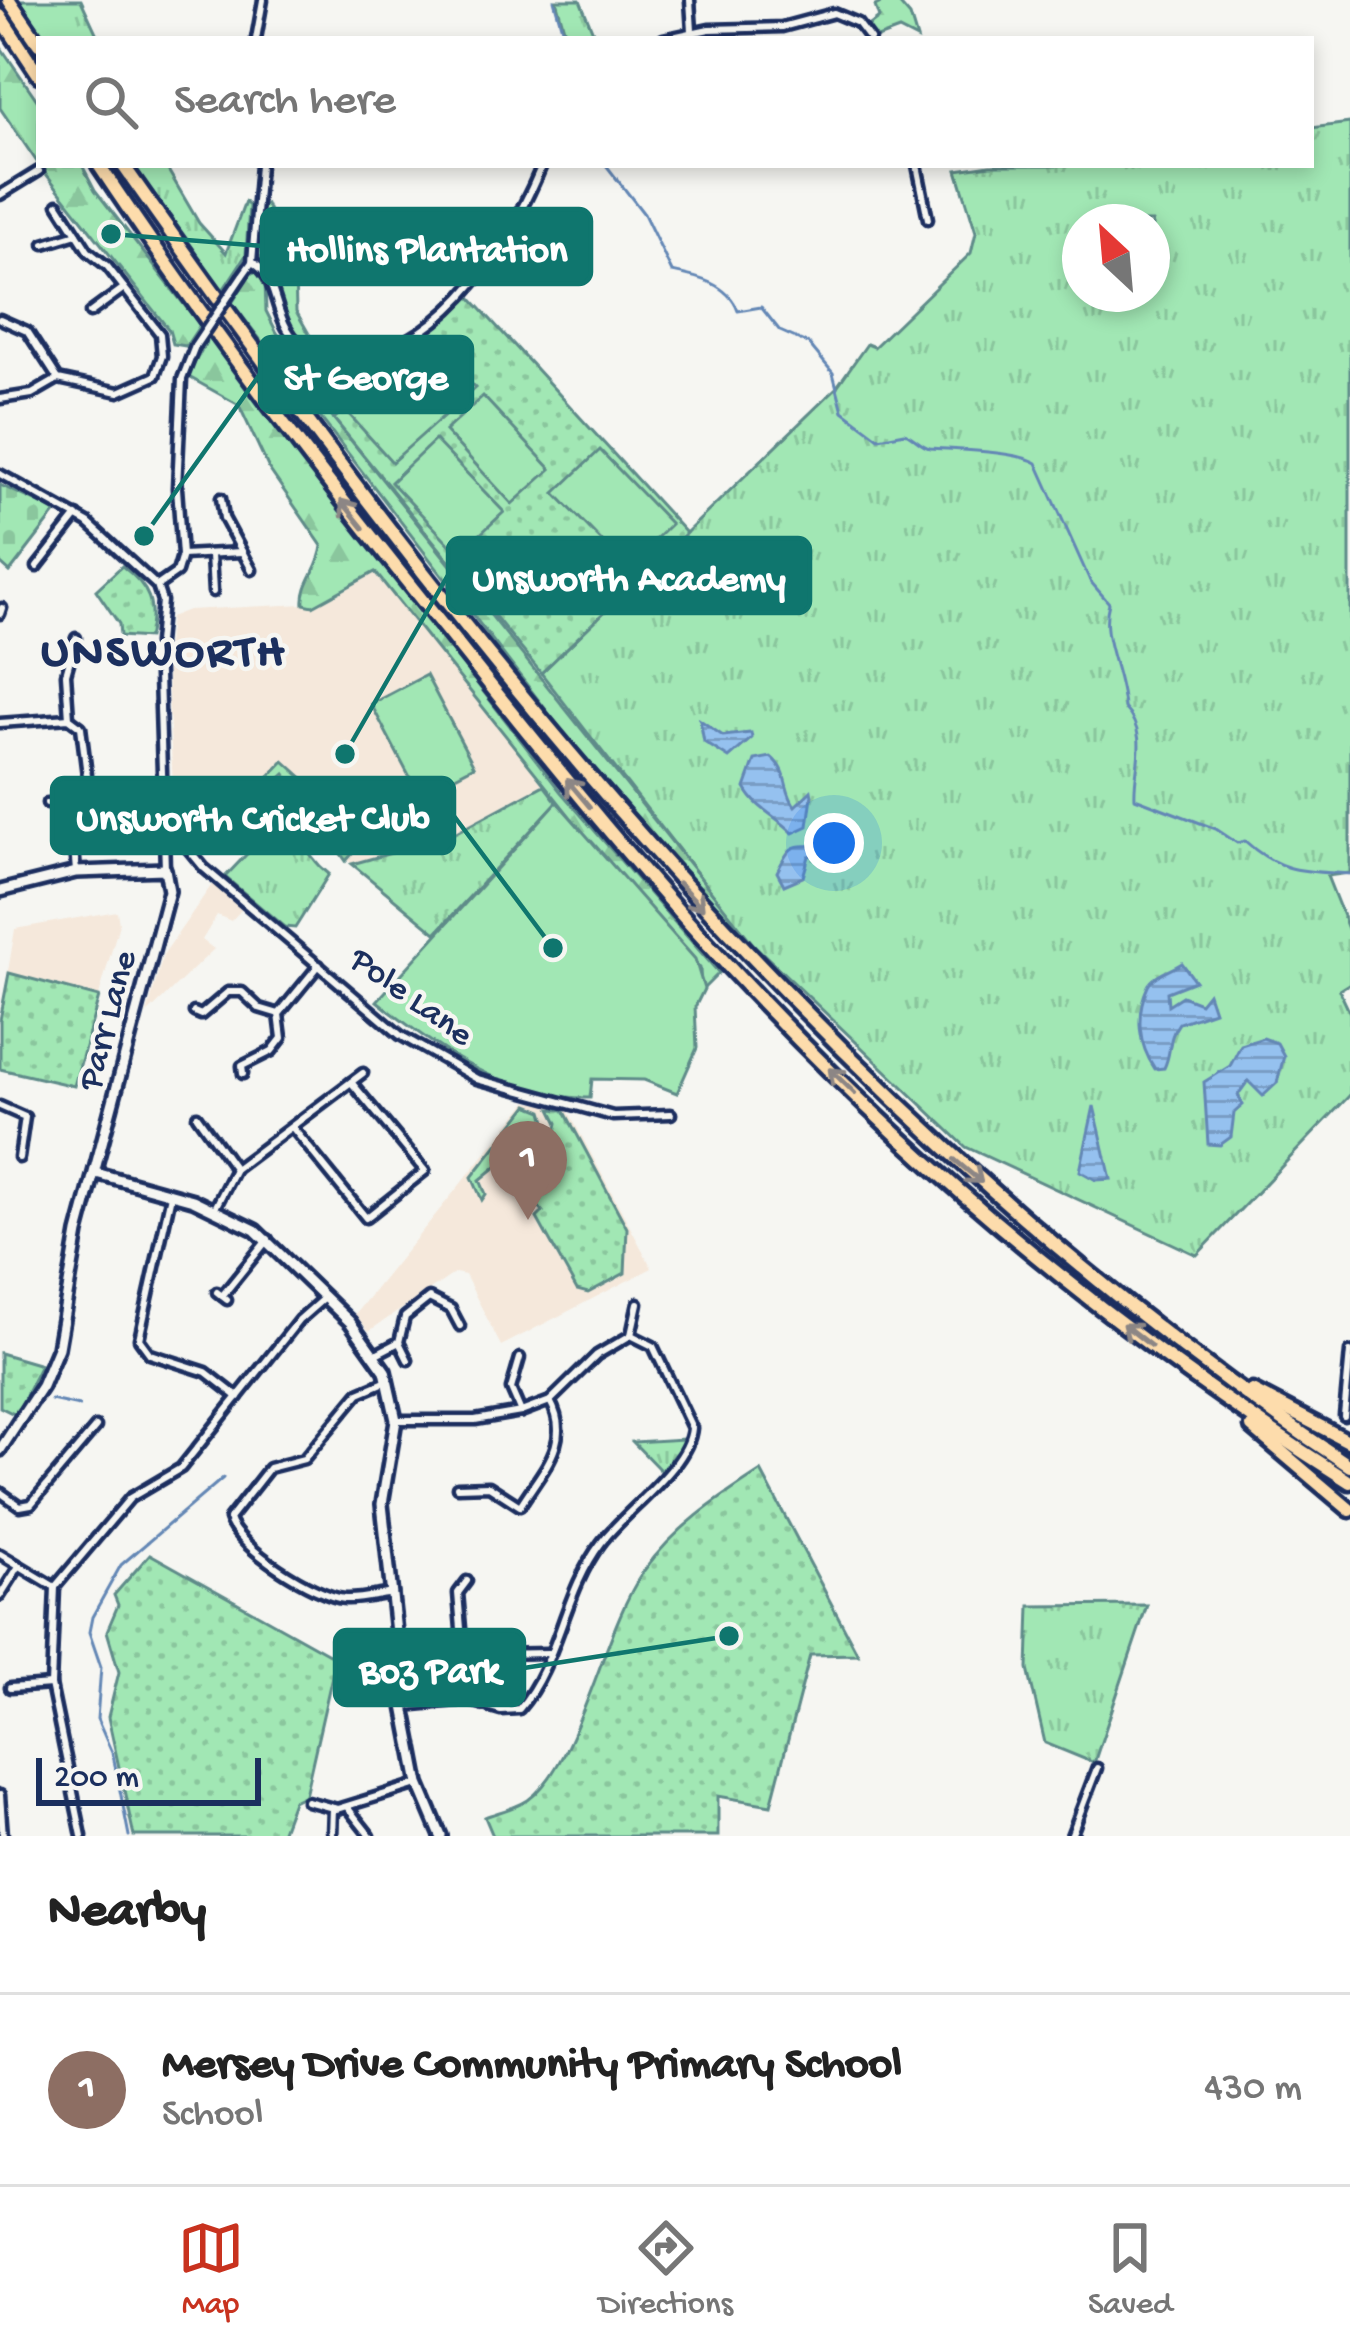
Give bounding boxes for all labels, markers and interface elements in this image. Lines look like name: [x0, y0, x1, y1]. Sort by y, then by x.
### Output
search box: [36, 36, 1314, 168]
icon: search: [78, 69, 144, 135]
text: Search here: [174, 76, 396, 129]
north arrow: [1062, 204, 1170, 312]
callout: Hollins Plantation: [262, 209, 591, 284]
text: Hollins Plantation: [286, 230, 568, 276]
callout: St George: [260, 337, 472, 412]
text: St George: [284, 358, 450, 404]
one-way arrow: [339, 499, 366, 531]
callout: Unsworth Academy: [448, 538, 810, 613]
text: Unsworth Academy: [472, 559, 787, 605]
district label: UNSWORTH: [41, 627, 287, 684]
callout: Unsworth Cricket Club: [52, 778, 454, 853]
one-way arrow: [565, 778, 593, 809]
text: Unsworth Cricket Club: [76, 799, 430, 845]
your location: [804, 813, 864, 873]
one-way arrow: [677, 881, 705, 911]
street label: Pole Lane: [339, 939, 481, 1059]
street label: Parr Lane: [71, 946, 149, 1096]
one-way arrow: [827, 1067, 857, 1095]
pin: 1: [489, 1121, 567, 1220]
one-way arrow: [952, 1156, 983, 1184]
one-way arrow: [1121, 1322, 1154, 1348]
callout: Boz Park: [335, 1630, 524, 1705]
text: Boz Park: [358, 1651, 505, 1697]
scale bar: [36, 1752, 261, 1805]
text: 200 m: [54, 1760, 139, 1798]
text: Nearby: [48, 1884, 206, 1944]
text: Mersey Drive Community Primary School: [162, 2040, 902, 2093]
text: 1: [79, 2067, 95, 2113]
text: 430 m: [1204, 2067, 1302, 2113]
text: School: [162, 2093, 263, 2139]
tab: Map: [178, 2215, 244, 2325]
tab: Directions: [599, 2215, 733, 2325]
tab: Saved: [1088, 2215, 1172, 2325]

